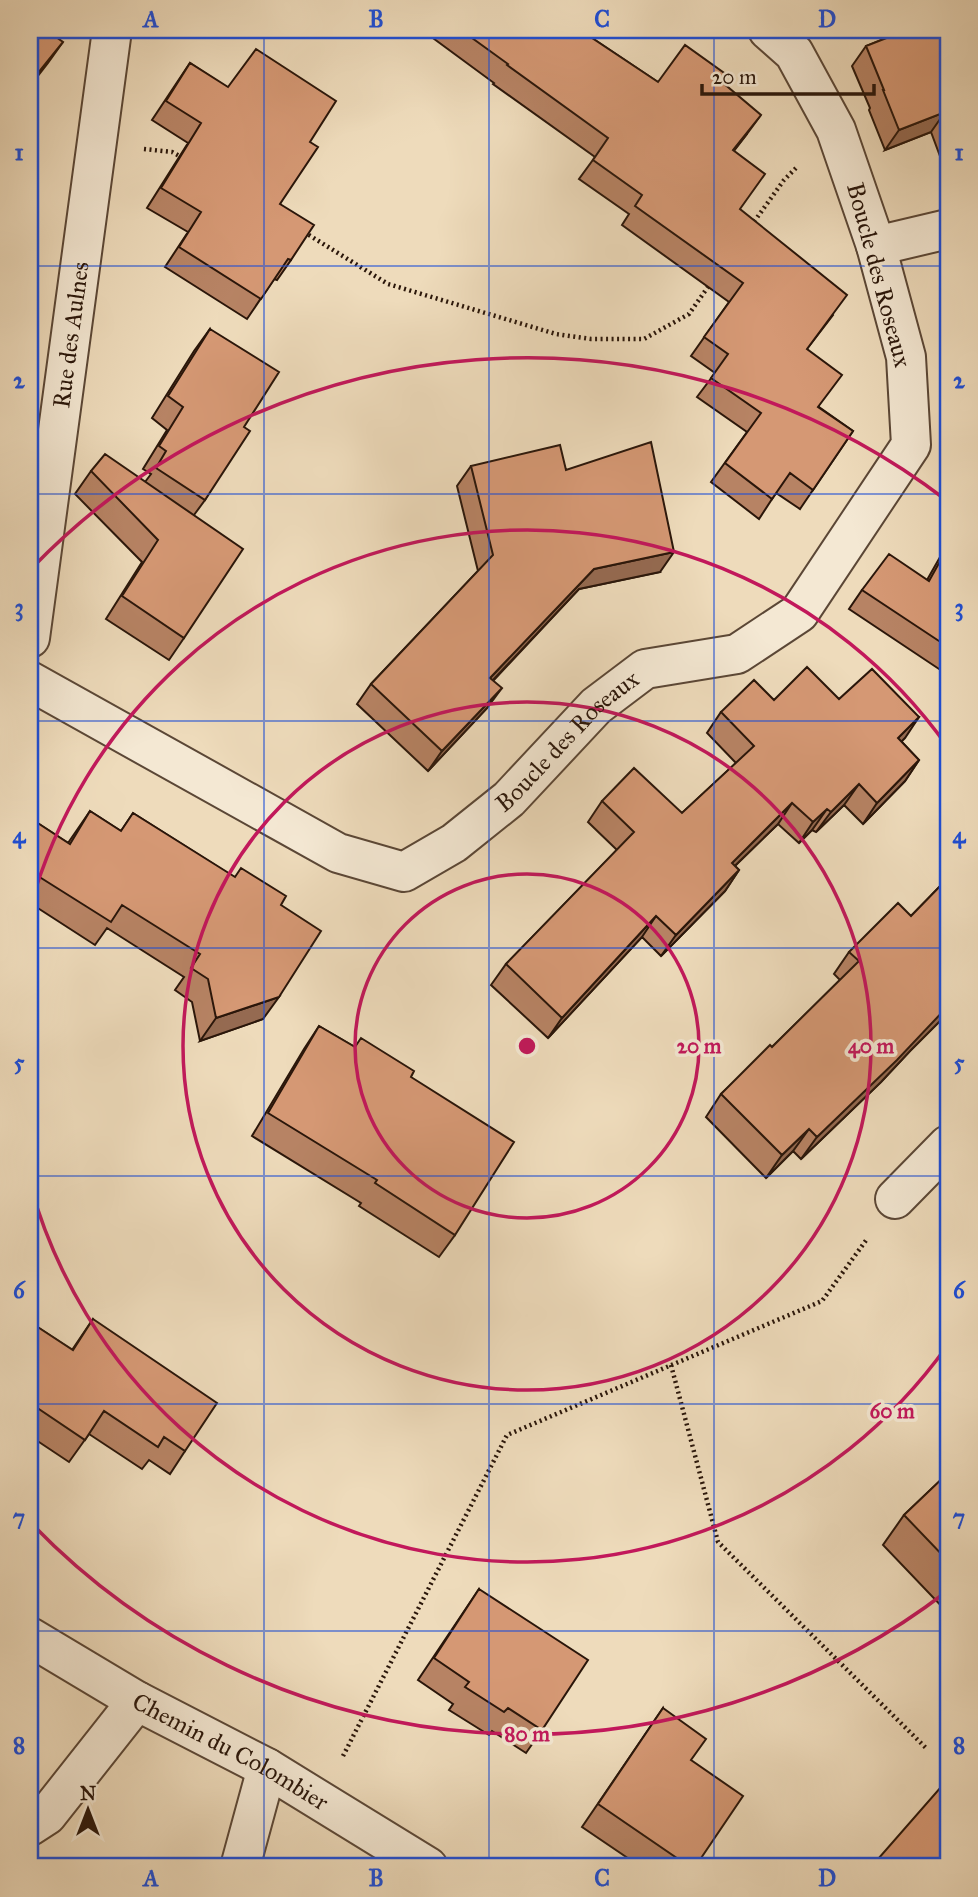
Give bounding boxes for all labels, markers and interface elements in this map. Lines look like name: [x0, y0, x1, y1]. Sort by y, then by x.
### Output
text: A: [141, 5, 159, 33]
text: B: [368, 5, 384, 33]
text: C: [594, 5, 610, 33]
text: D: [818, 5, 836, 33]
scale bar: [702, 52, 873, 96]
text: 20 m: [712, 64, 757, 90]
text: 1: [14, 138, 24, 166]
text: 1: [954, 138, 964, 166]
street label: Boucle des Roseaux: [840, 179, 918, 371]
street label: Rue des Aulnes: [46, 260, 96, 410]
text: 2: [13, 366, 25, 394]
text: 2: [953, 366, 965, 394]
text: 3: [14, 593, 24, 622]
text: 3: [954, 593, 964, 622]
street label: Boucle des Roseaux: [490, 664, 645, 819]
text: 4: [13, 821, 27, 849]
text: 4: [953, 821, 967, 849]
text: 20 m: [677, 1033, 722, 1059]
text: 40 m: [848, 1033, 894, 1059]
centre of rings: [515, 1034, 539, 1058]
text: 5: [14, 1048, 25, 1076]
text: 5: [954, 1048, 965, 1076]
text: 6: [13, 1276, 26, 1304]
text: 6: [953, 1276, 966, 1304]
text: 60 m: [869, 1398, 915, 1424]
text: 7: [13, 1503, 25, 1531]
text: 7: [953, 1503, 965, 1531]
street label: Chemin du Colombier: [127, 1686, 334, 1817]
text: 80 m: [504, 1721, 550, 1747]
text: 8: [13, 1731, 25, 1759]
text: 8: [953, 1731, 965, 1759]
north arrow: [52, 1774, 122, 1844]
text: N: [80, 1782, 96, 1805]
text: A: [141, 1864, 159, 1892]
text: B: [368, 1864, 384, 1892]
text: C: [594, 1864, 610, 1892]
text: D: [818, 1864, 836, 1892]

